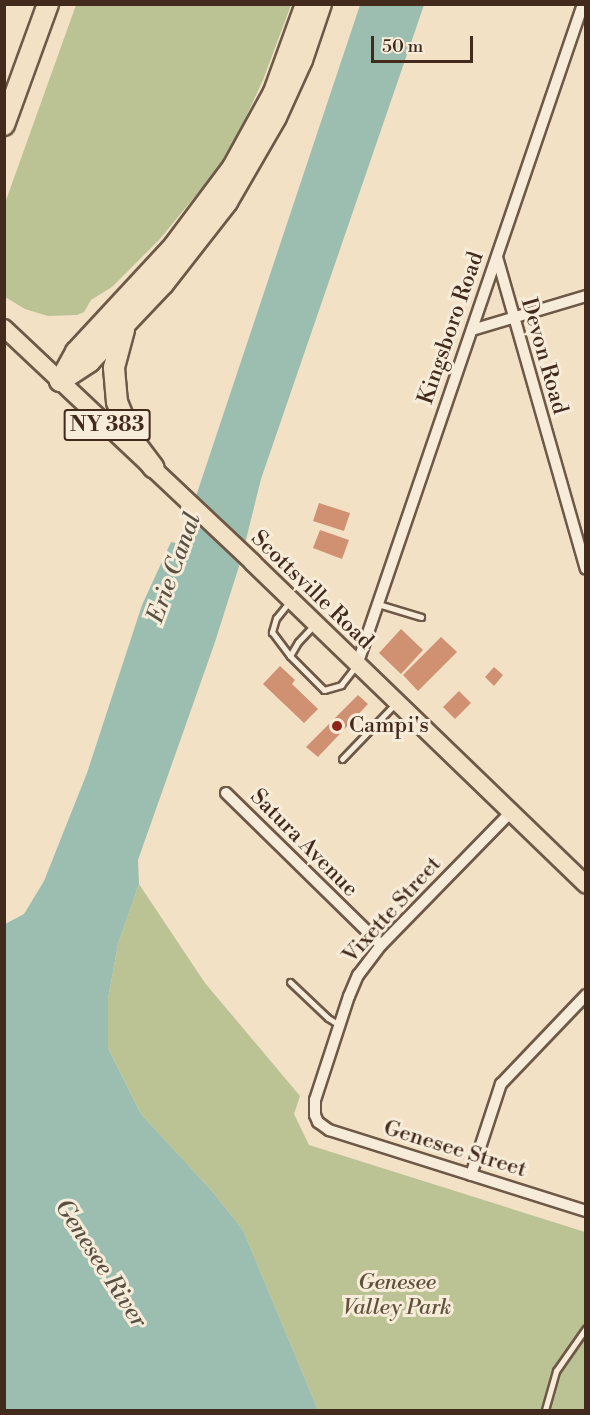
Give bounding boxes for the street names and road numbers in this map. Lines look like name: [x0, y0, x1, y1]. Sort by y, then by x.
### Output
street label: Kingsboro Road: [413, 248, 489, 408]
street label: Devon Road: [515, 295, 573, 417]
road number: NY 383: [63, 407, 150, 443]
street label: Scottsville Road: [245, 525, 379, 655]
street label: Satura Avenue: [245, 784, 363, 902]
street label: Vixette Street: [337, 851, 447, 969]
street label: Genesee Street: [381, 1115, 529, 1183]

